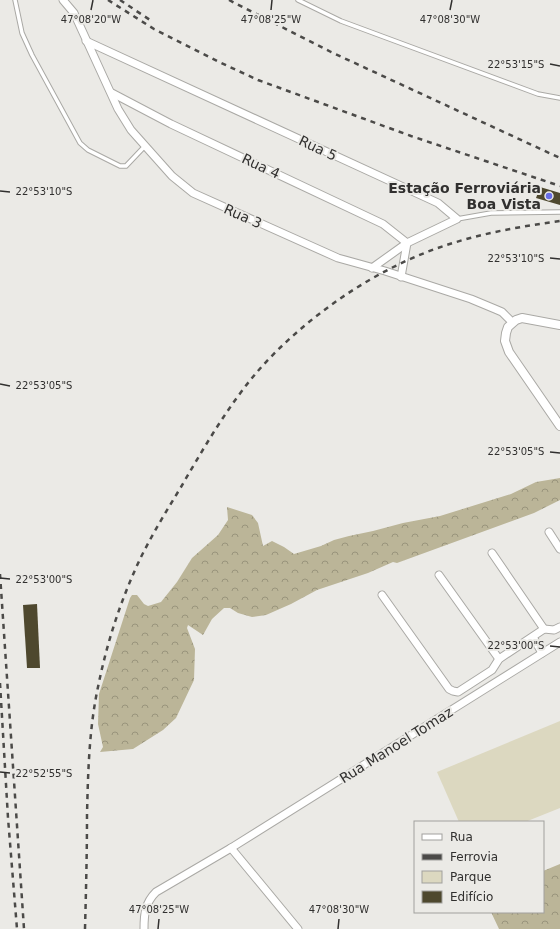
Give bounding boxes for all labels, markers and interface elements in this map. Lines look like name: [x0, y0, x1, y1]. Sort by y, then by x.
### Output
text: 47°08'20"W: [61, 14, 121, 25]
text: 47°08'25"W: [241, 14, 301, 25]
text: 47°08'30"W: [420, 14, 480, 25]
text: 22°53'15"S: [488, 59, 544, 70]
street label: Rua 5: [297, 132, 339, 164]
street label: Rua 4: [240, 150, 283, 182]
place label: Estação Ferroviária Boa Vista: [388, 180, 541, 212]
text: 22°53'10"S: [16, 186, 72, 197]
marker: Estação Ferroviária Boa Vista: [544, 191, 554, 201]
street label: Rua 3: [222, 201, 264, 231]
text: 22°53'10"S: [488, 253, 544, 264]
text: 22°53'05"S: [16, 380, 72, 391]
text: 22°53'05"S: [488, 446, 544, 457]
text: 22°53'00"S: [16, 574, 72, 585]
text: 22°53'00"S: [488, 640, 544, 651]
street label: Rua Manoel Tomaz: [336, 704, 456, 786]
text: 22°52'55"S: [16, 768, 72, 779]
legend: [414, 821, 544, 913]
text: Rua: [450, 830, 473, 844]
text: Ferrovia: [450, 850, 498, 864]
text: Parque: [450, 870, 491, 884]
text: Edifício: [450, 890, 493, 904]
text: 47°08'25"W: [129, 904, 189, 915]
text: 47°08'30"W: [309, 904, 369, 915]

